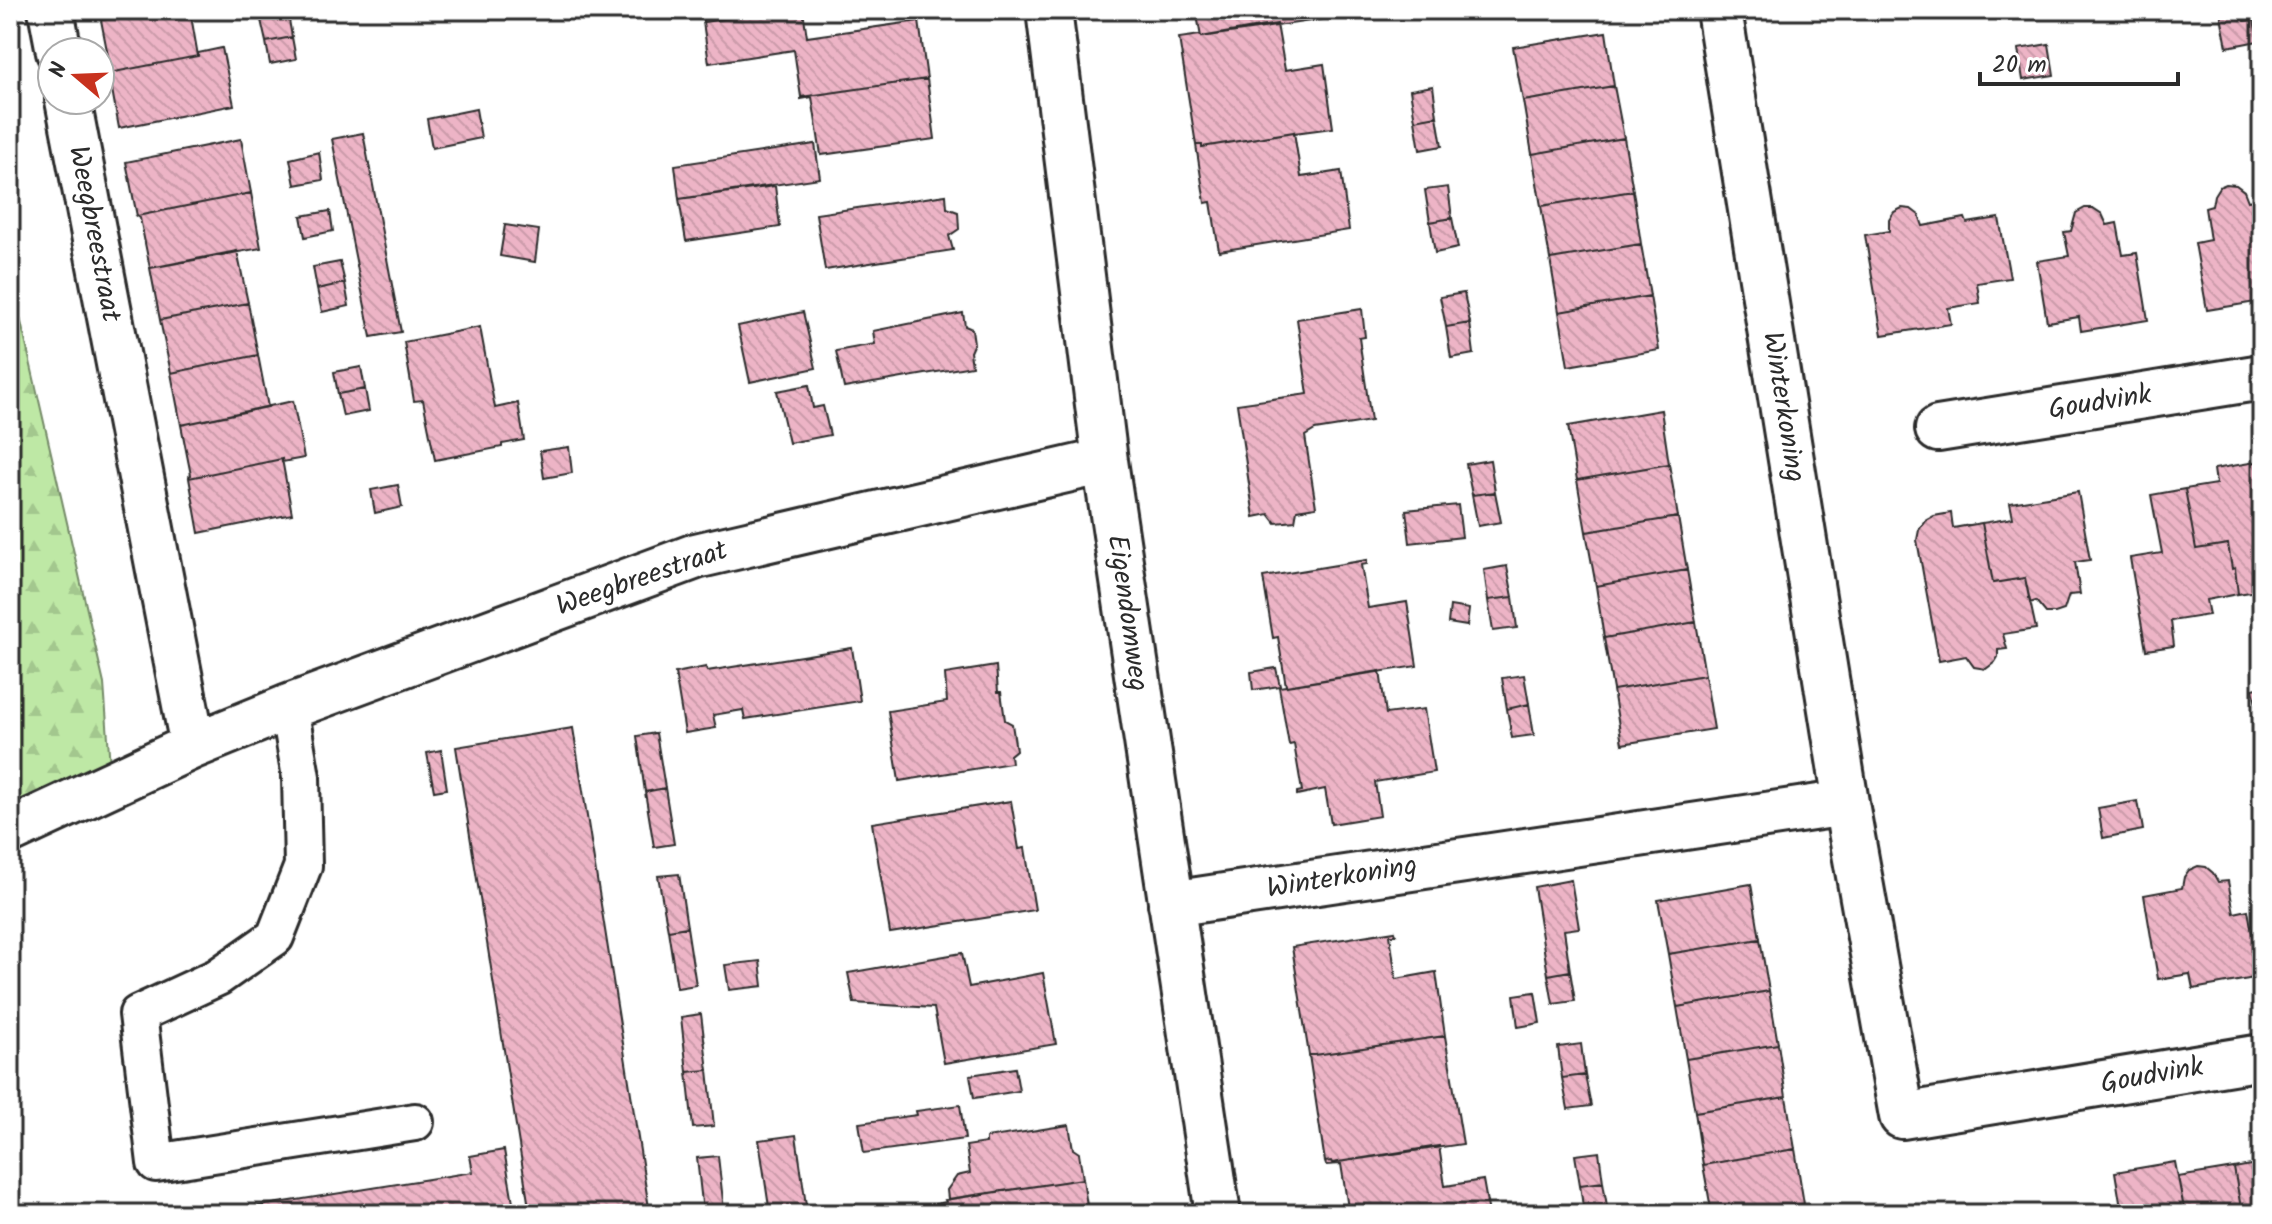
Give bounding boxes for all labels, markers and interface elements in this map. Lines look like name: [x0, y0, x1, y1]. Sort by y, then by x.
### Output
north arrow: [36, 36, 116, 116]
scale bar: [1980, 36, 2178, 86]
text: 20 m: [1992, 46, 2047, 85]
text: N: [41, 58, 78, 83]
street label: Weegbreestraat: [55, 142, 133, 327]
street label: Winterkoning: [1749, 329, 1817, 485]
street label: Goudvink: [2045, 373, 2156, 433]
street label: Weegbreestraat: [550, 528, 735, 629]
street label: Eigendomweg: [1094, 532, 1160, 694]
street label: Winterkoning: [1264, 844, 1420, 912]
street label: Goudvink: [2097, 1045, 2208, 1107]

